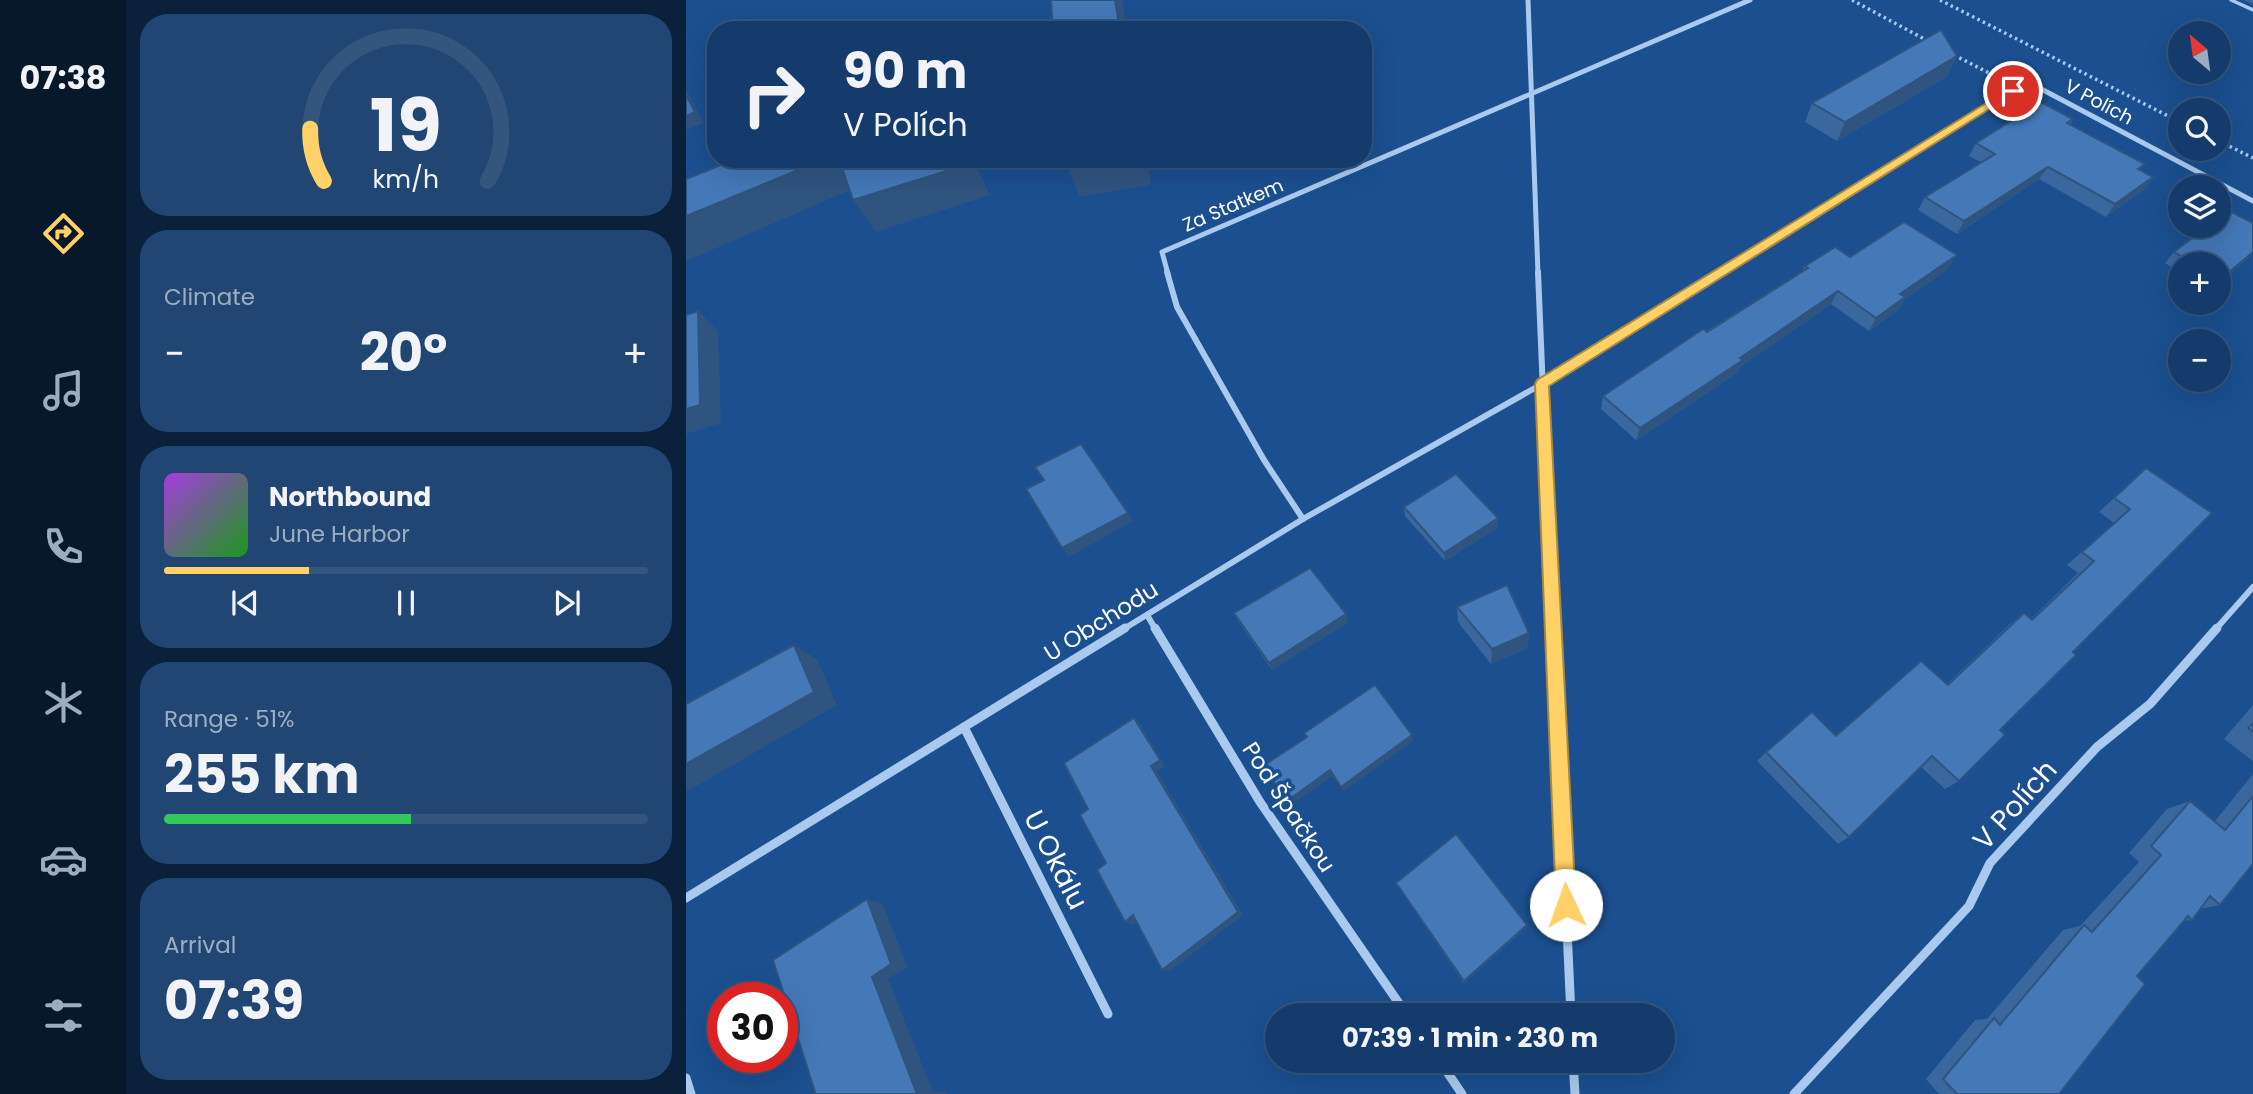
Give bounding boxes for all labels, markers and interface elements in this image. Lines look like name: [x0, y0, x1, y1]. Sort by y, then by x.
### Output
north arrow: [2168, 21, 2231, 84]
map controls: [2168, 21, 2231, 392]
text: 90 m: [843, 37, 967, 105]
icon: right: [728, 49, 819, 140]
text: 07:38: [19, 55, 107, 100]
pin: [1983, 61, 2043, 121]
icon: arrive: [1994, 72, 2032, 110]
street label: V Polích: [2060, 73, 2138, 131]
text: 19: [370, 75, 442, 176]
button: search: [2168, 98, 2231, 161]
text: V Polích: [843, 102, 968, 147]
text: km/h: [373, 162, 439, 197]
street label: Za Statkem: [1178, 172, 1288, 238]
button: layers: [2168, 175, 2231, 238]
icon: directions: [39, 209, 88, 258]
button: +: [2168, 252, 2231, 315]
text: Climate: [164, 281, 255, 313]
text: 20°: [360, 316, 447, 389]
text: −: [164, 327, 185, 380]
text: +: [622, 327, 648, 380]
button: −: [2168, 329, 2231, 392]
icon: music: [39, 366, 88, 415]
text: Northbound: [269, 479, 431, 515]
text: June Harbor: [269, 518, 410, 550]
icon: phone: [39, 522, 88, 571]
street label: U Obchodu: [1038, 573, 1164, 669]
icon: previous: [226, 584, 264, 622]
icon: pause: [387, 584, 425, 622]
icon: next: [548, 584, 586, 622]
icon: climate: [39, 678, 88, 727]
text: Range · 51%: [164, 703, 294, 735]
street label: Pod Špačkou: [1235, 736, 1343, 878]
text: 255 km: [164, 738, 360, 811]
street label: V Polích: [1964, 751, 2066, 859]
street label: U Okálu: [1014, 804, 1098, 916]
icon: car: [39, 835, 88, 884]
position arrow: [1529, 868, 1603, 942]
text: Arrival: [164, 929, 236, 961]
text: 07:39: [164, 964, 304, 1037]
speed limit sign: 30: [707, 982, 798, 1073]
icon: filters: [39, 991, 88, 1040]
text: 07:39 · 1 min · 230 m: [1342, 1020, 1598, 1056]

